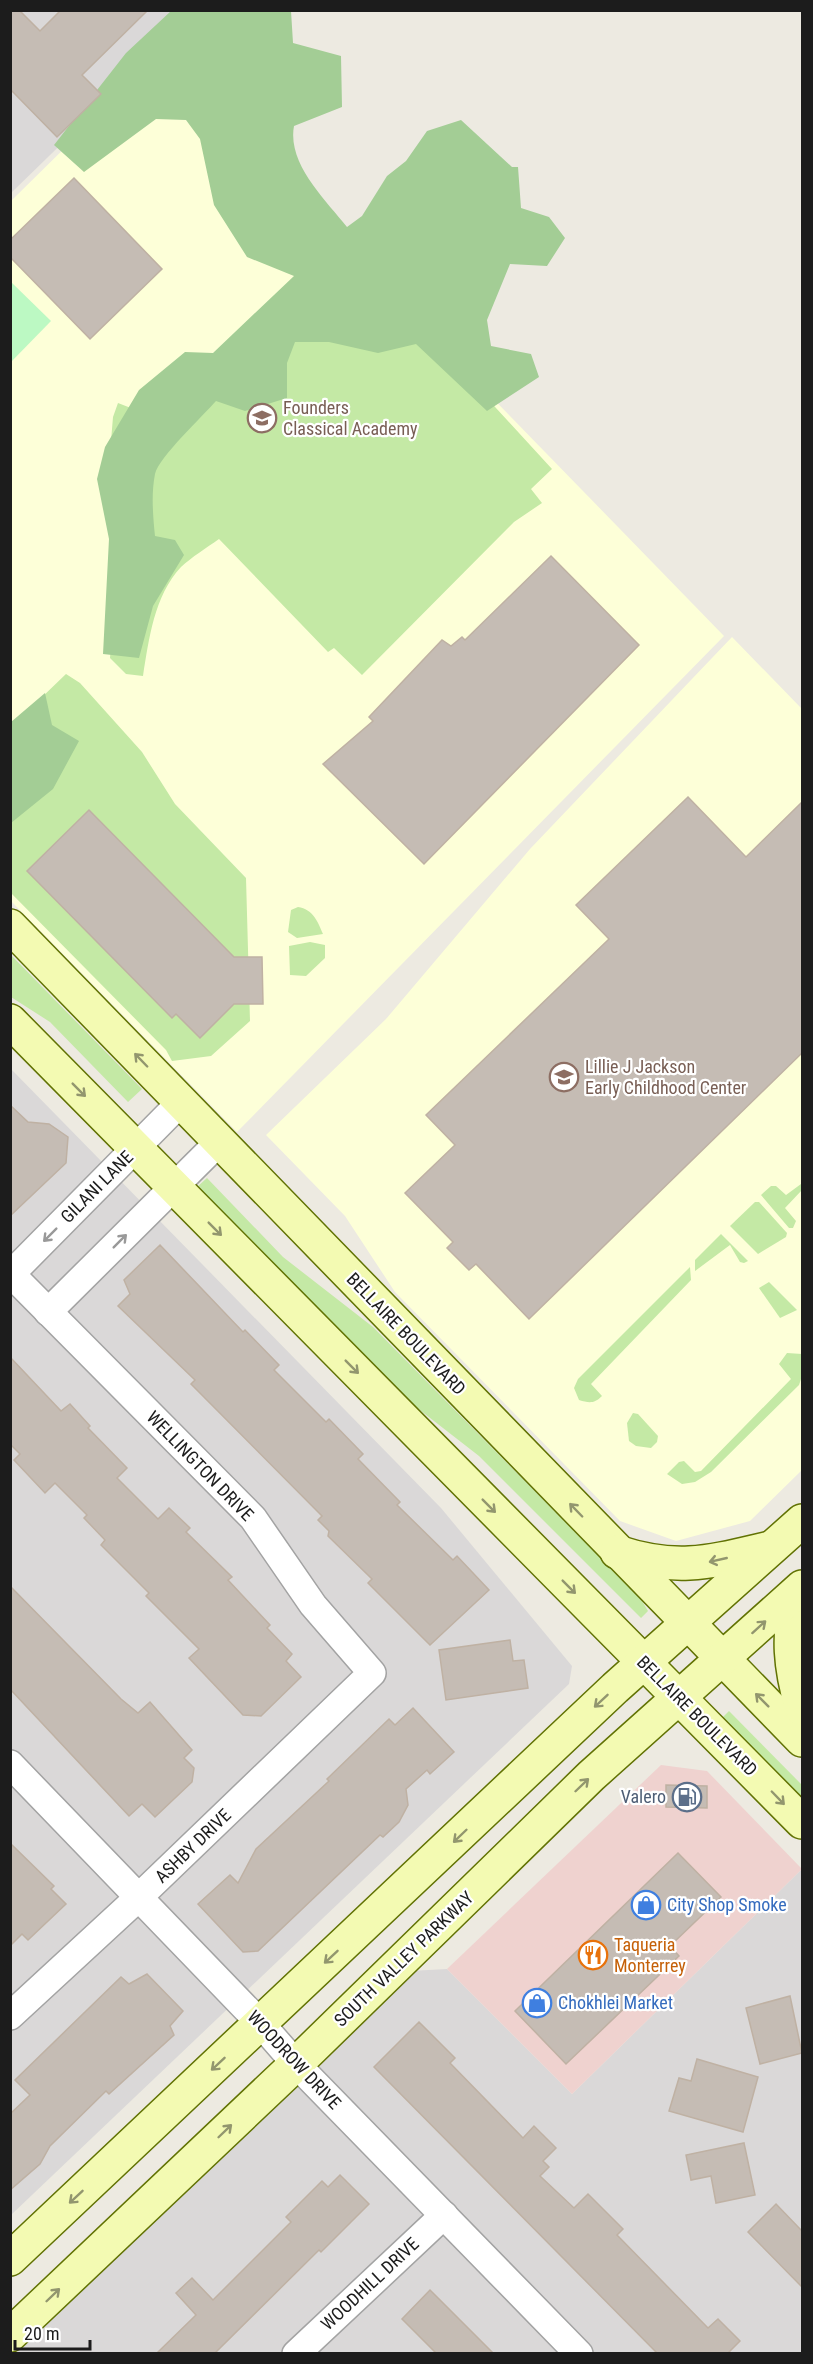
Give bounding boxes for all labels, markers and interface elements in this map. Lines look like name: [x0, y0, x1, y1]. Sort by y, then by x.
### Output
place label: Founders Classical Academy: [283, 397, 418, 439]
school or university icon: Founders Classical Academy: [246, 402, 278, 434]
one-way arrow: [134, 1052, 148, 1067]
place label: Lillie J Jackson Early Childhood Center: [585, 1056, 747, 1098]
school or university icon: Lillie J Jackson Early Childhood Center: [548, 1061, 580, 1093]
one-way arrow: [71, 1083, 86, 1098]
street label: GILANI LANE: [56, 1146, 137, 1227]
one-way arrow: [207, 1221, 222, 1236]
one-way arrow: [43, 1227, 57, 1242]
one-way arrow: [112, 1233, 127, 1248]
street label: BELLAIRE BOULEVARD: [343, 1268, 470, 1399]
one-way arrow: [344, 1360, 359, 1375]
street label: WELLINGTON DRIVE: [143, 1406, 258, 1525]
one-way arrow: [482, 1498, 496, 1513]
one-way arrow: [569, 1502, 583, 1517]
one-way arrow: [709, 1555, 728, 1566]
one-way arrow: [562, 1579, 576, 1594]
one-way arrow: [751, 1620, 766, 1634]
street label: BELLAIRE BOULEVARD: [633, 1651, 762, 1780]
one-way arrow: [755, 1692, 770, 1707]
one-way arrow: [593, 1694, 608, 1709]
one-way arrow: [575, 1778, 590, 1792]
fuel station icon: Valero: [671, 1781, 703, 1813]
place label: Valero: [621, 1786, 666, 1807]
one-way arrow: [771, 1790, 786, 1805]
street label: ASHBY DRIVE: [150, 1804, 235, 1887]
one-way arrow: [452, 1829, 467, 1843]
street label: SOUTH VALLEY PARKWAY: [330, 1886, 478, 2031]
shop icon: City Shop Smoke: [630, 1889, 662, 1921]
place label: City Shop Smoke: [667, 1894, 787, 1915]
place label: Taqueria Monterrey: [614, 1934, 686, 1976]
restaurant icon: Taqueria Monterrey: [577, 1939, 609, 1971]
one-way arrow: [324, 1950, 339, 1964]
shop icon: Chokhlei Market: [521, 1987, 553, 2019]
place label: Chokhlei Market: [558, 1992, 673, 2013]
street label: WOODROW DRIVE: [243, 2006, 345, 2113]
one-way arrow: [211, 2056, 226, 2071]
one-way arrow: [218, 2124, 233, 2138]
one-way arrow: [69, 2190, 84, 2205]
street label: WOODHILL DRIVE: [316, 2233, 423, 2334]
one-way arrow: [45, 2288, 60, 2302]
scale bar: [15, 2313, 90, 2351]
text: 20 m: [24, 2323, 59, 2344]

